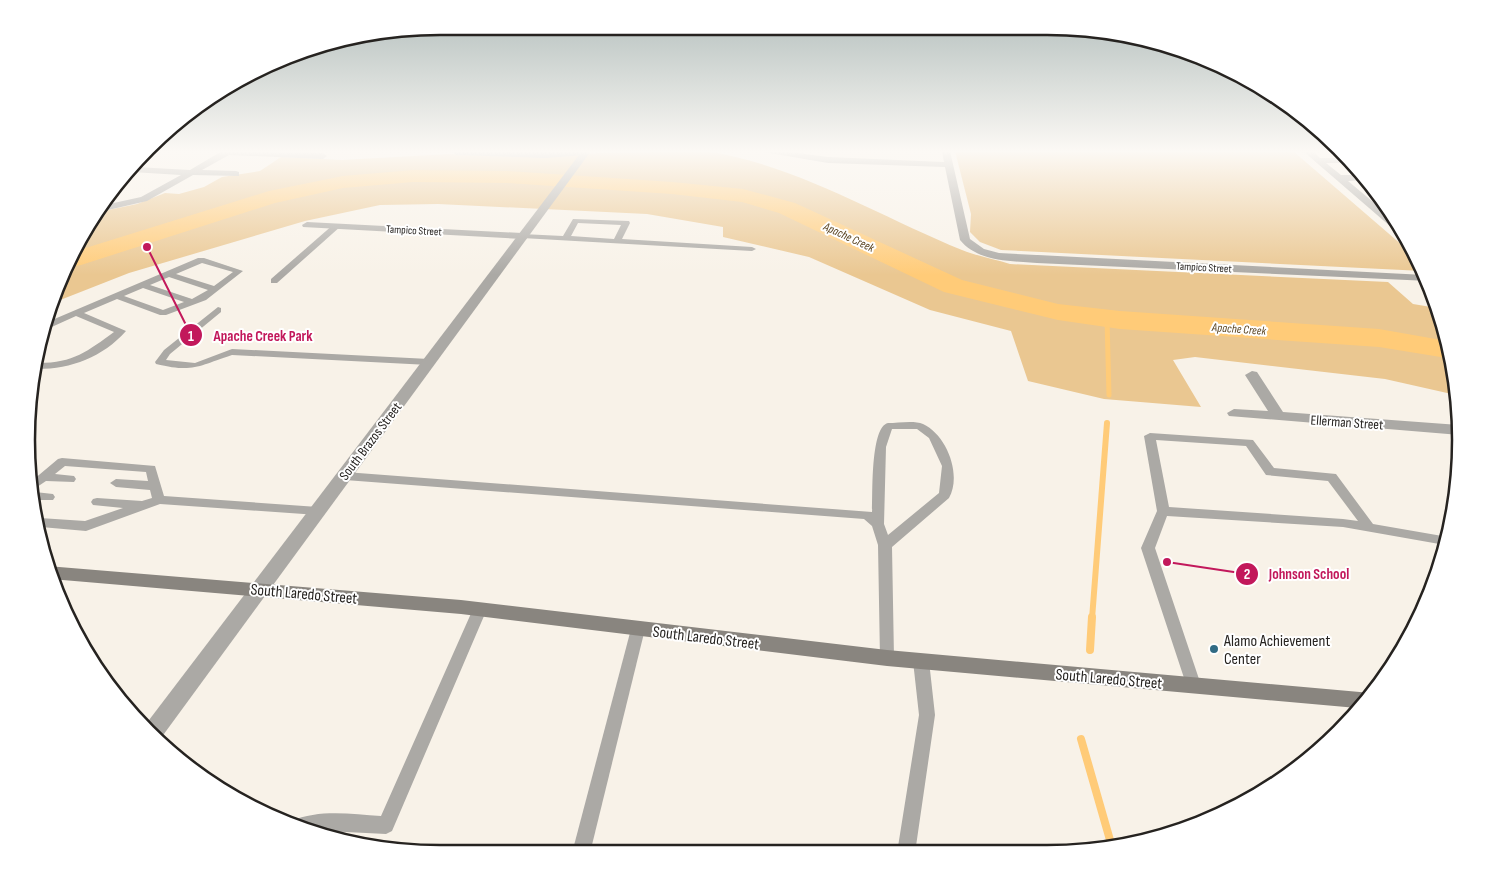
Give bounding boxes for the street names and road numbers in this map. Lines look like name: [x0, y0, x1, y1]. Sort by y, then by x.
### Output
street label: Tampico Street: [386, 223, 443, 238]
street label: Tampico Street: [1176, 260, 1233, 275]
street label: South Brazos Street: [336, 399, 405, 484]
street label: Ellerman Street: [1310, 411, 1384, 434]
street label: South Laredo Street: [250, 580, 358, 609]
street label: South Laredo Street: [652, 623, 760, 654]
street label: South Laredo Street: [1055, 665, 1163, 694]

